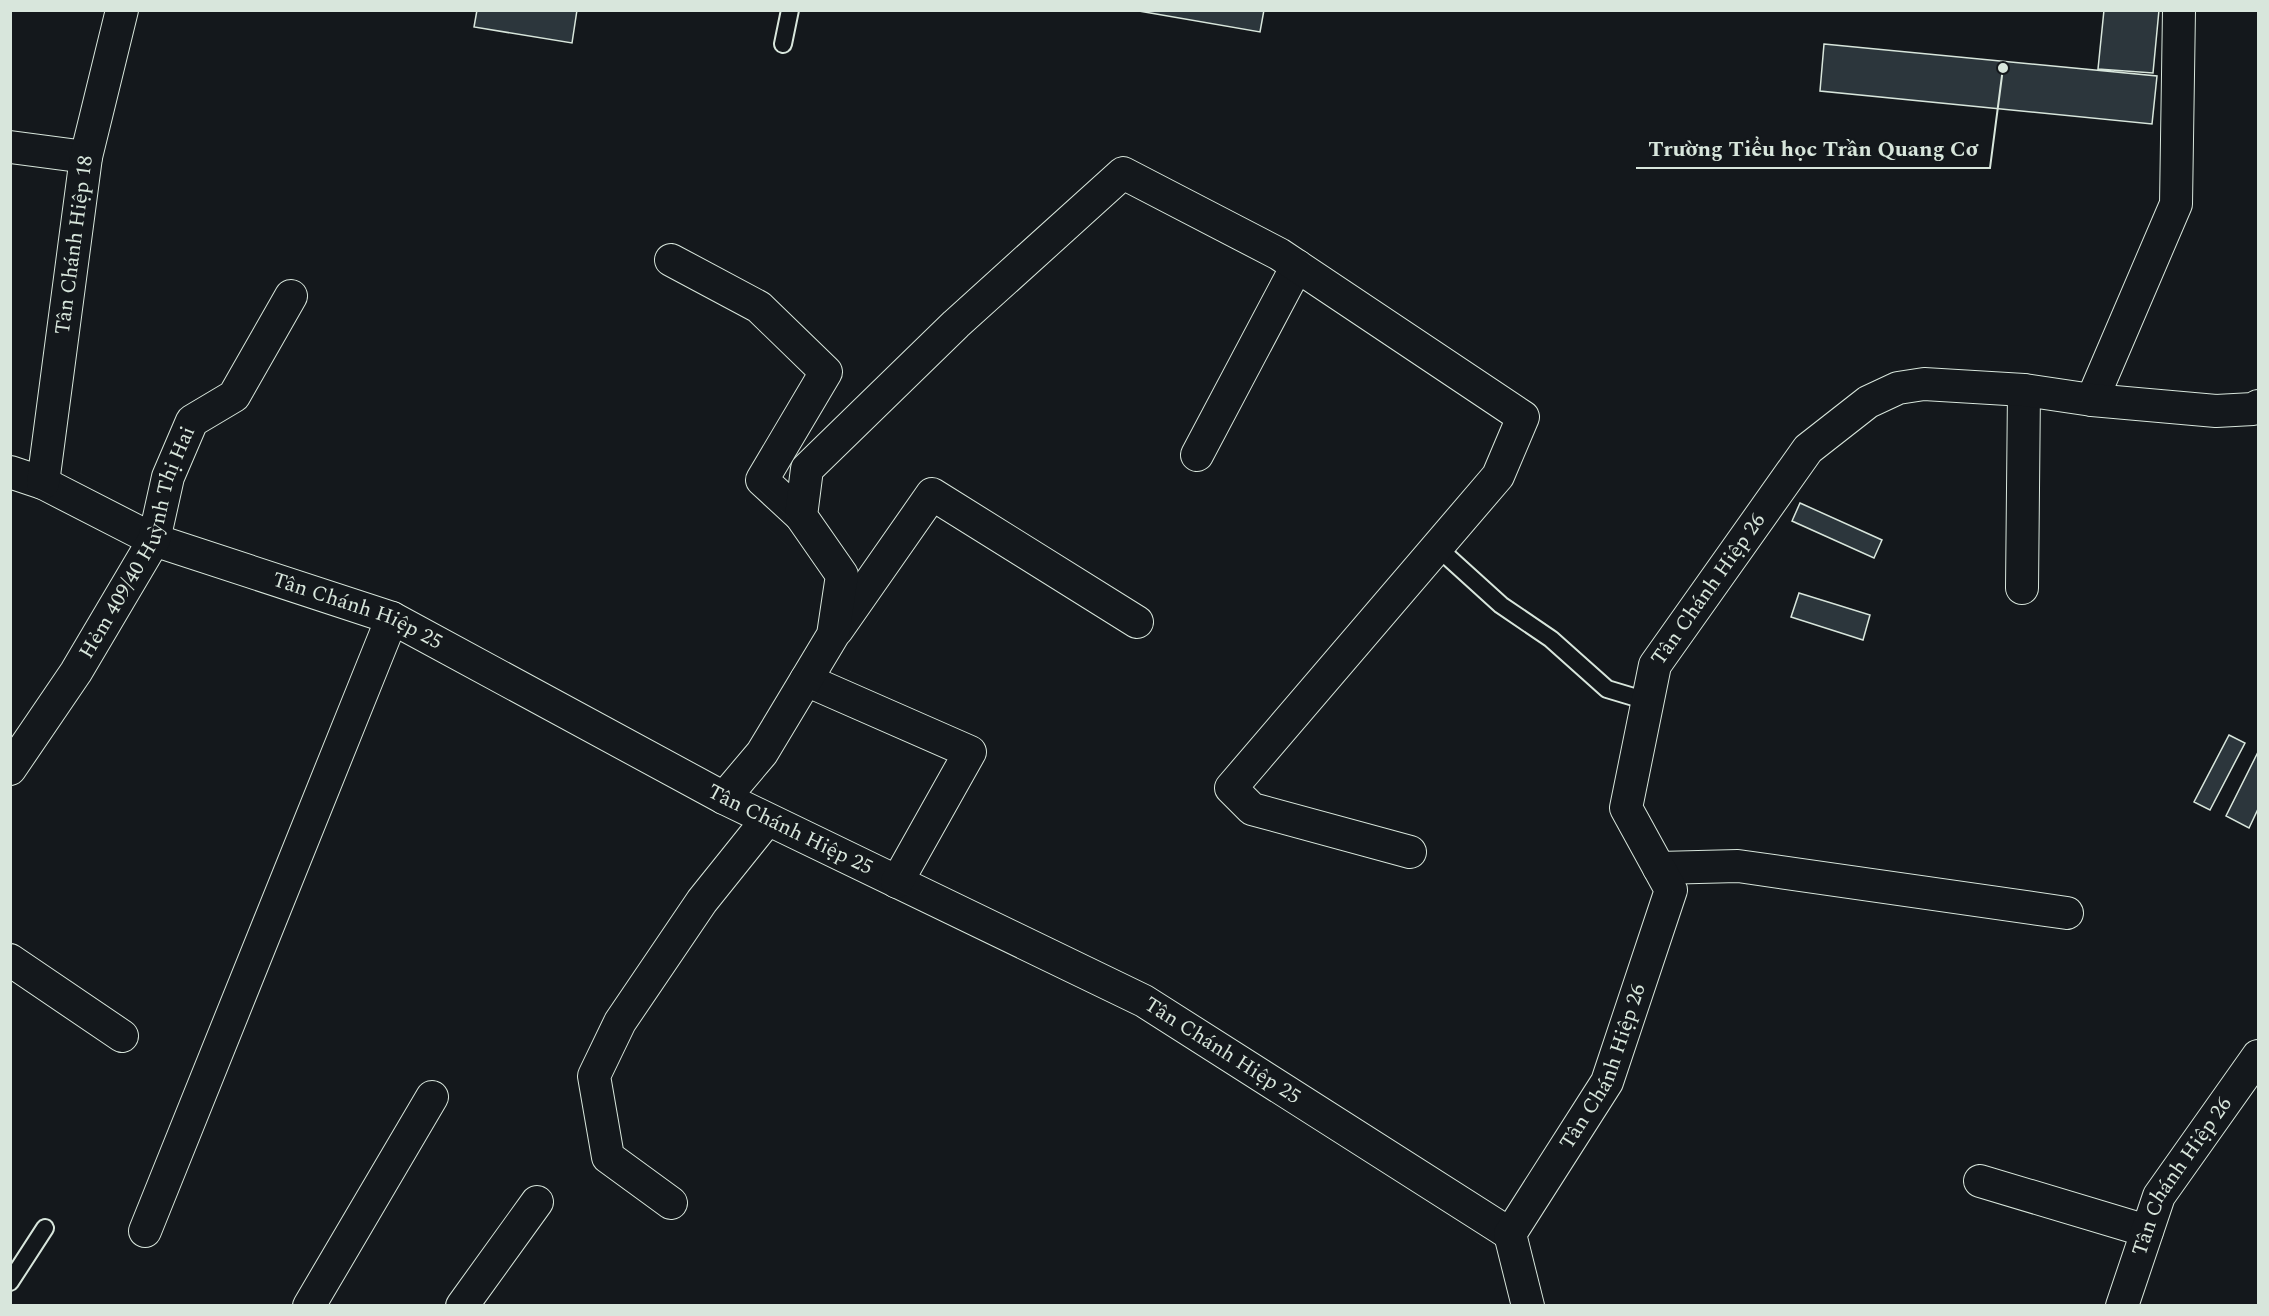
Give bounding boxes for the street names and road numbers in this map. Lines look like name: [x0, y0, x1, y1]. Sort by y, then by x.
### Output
street label: Tân Chánh Hiệp 18: [47, 154, 102, 337]
street label: Hẻm 409/40 Huỳnh Thị Hai: [71, 421, 204, 665]
street label: Tân Chánh Hiệp 26: [1643, 507, 1774, 672]
street label: Tân Chánh Hiệp 25: [268, 564, 448, 658]
street label: Tân Chánh Hiệp 25: [702, 776, 878, 884]
street label: Tân Chánh Hiệp 26: [1552, 980, 1655, 1156]
street label: Tân Chánh Hiệp 25: [1138, 989, 1307, 1113]
street label: Tân Chánh Hiệp 26: [2124, 1090, 2240, 1260]

